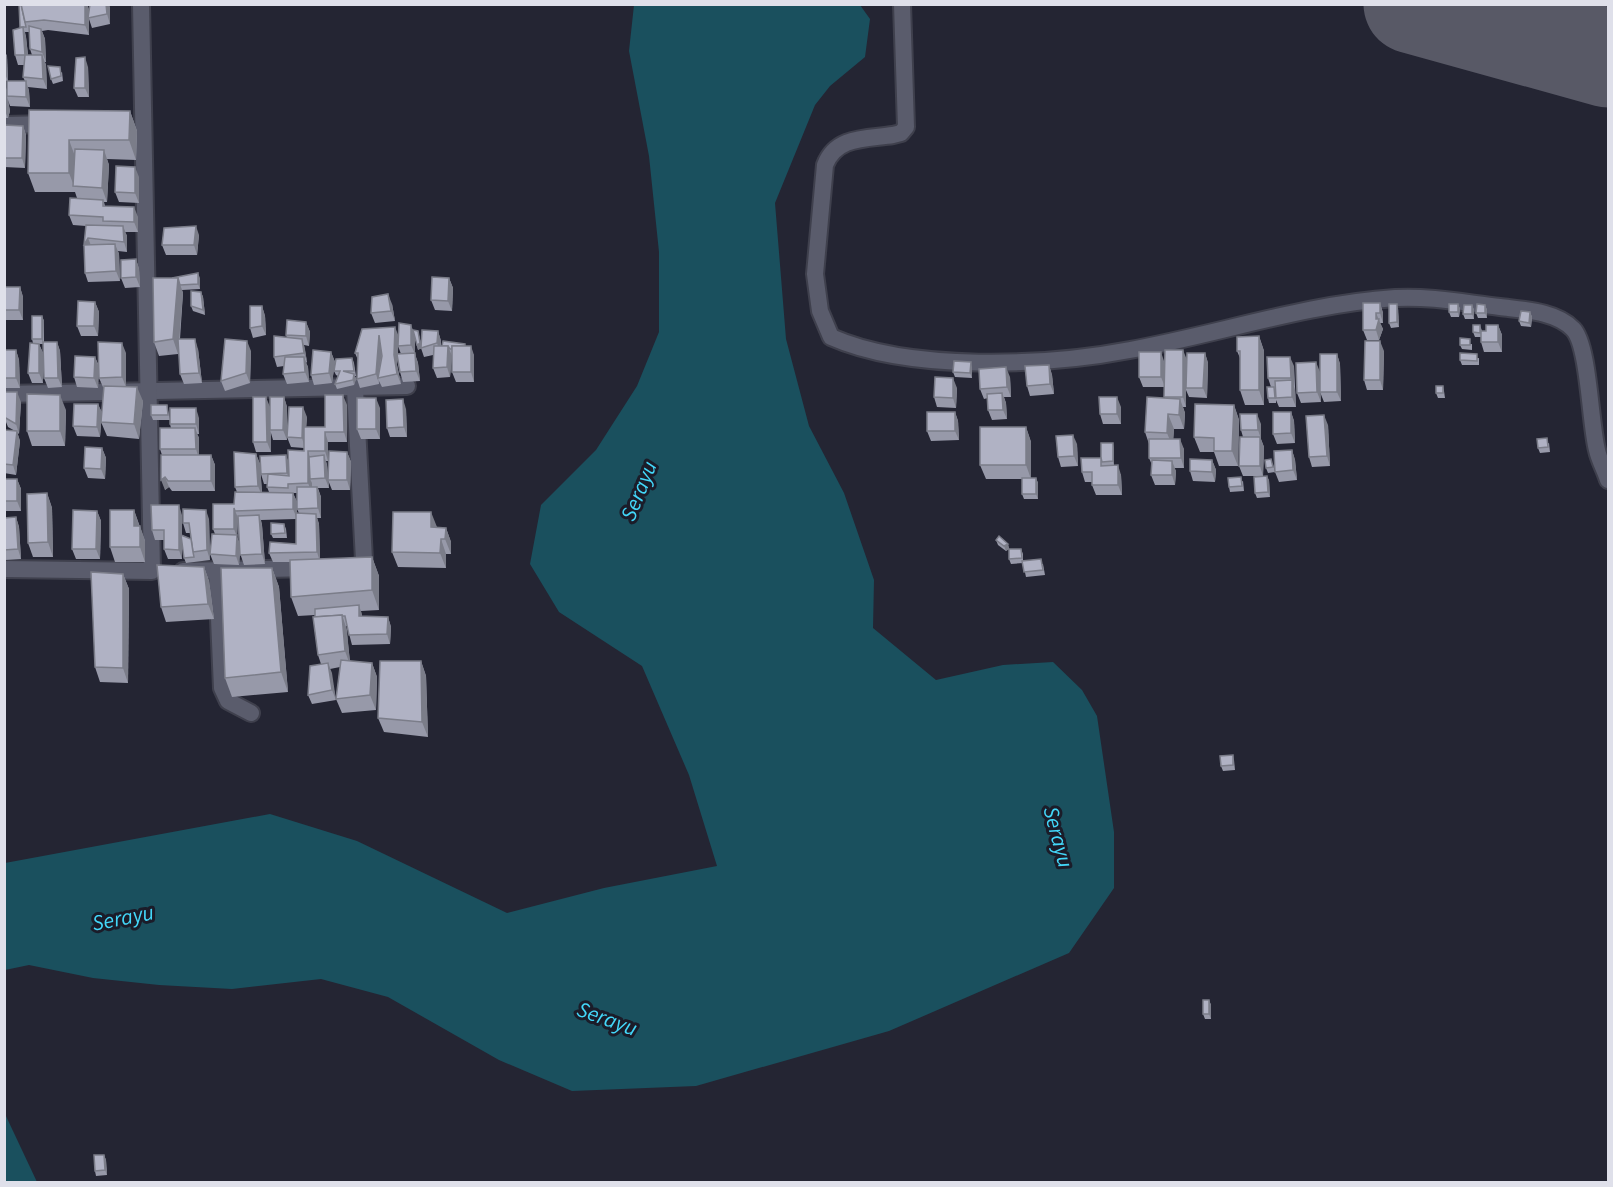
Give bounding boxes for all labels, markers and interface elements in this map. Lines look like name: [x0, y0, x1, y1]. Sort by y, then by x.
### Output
water label: Serayu: [613, 456, 665, 526]
water label: Serayu: [1035, 803, 1081, 871]
water label: Serayu: [89, 896, 157, 940]
water label: Serayu: [572, 993, 642, 1045]

